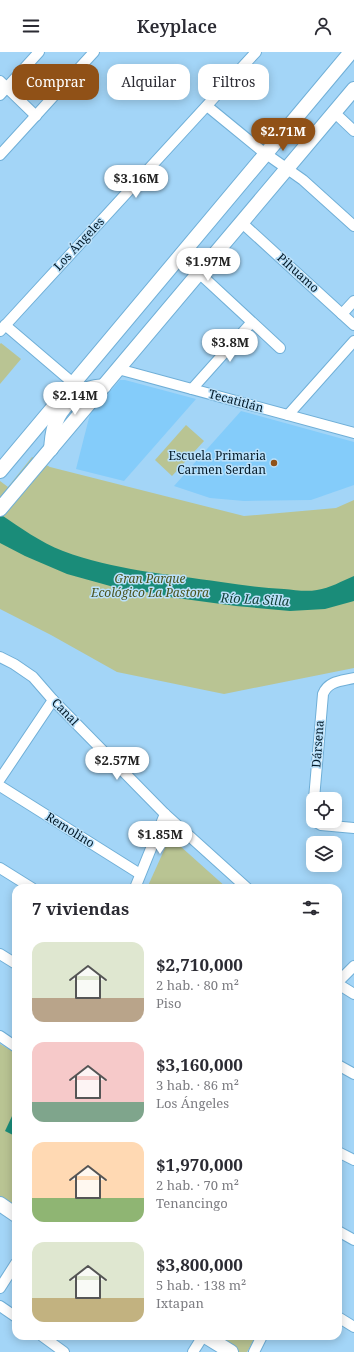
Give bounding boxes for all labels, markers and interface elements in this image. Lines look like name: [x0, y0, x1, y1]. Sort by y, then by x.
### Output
text: Keyplace: [137, 14, 217, 38]
icon: menu: [20, 15, 42, 37]
icon: person: [312, 15, 334, 37]
chip: Comprar: [12, 64, 99, 100]
chip: Alquilar: [107, 64, 190, 100]
chip: Filtros: [198, 64, 269, 100]
pin: $2.71M: [250, 118, 316, 152]
text: $2.71M: [260, 122, 306, 140]
pin: $3.16M: [103, 165, 169, 199]
text: $3.16M: [113, 169, 159, 187]
street label: Los Ángeles: [49, 213, 108, 274]
pin: $1.97M: [175, 248, 241, 282]
street label: Pihuamo: [274, 249, 323, 296]
text: $1.97M: [185, 252, 231, 270]
pin: $3.8M: [202, 329, 258, 363]
text: $3.8M: [211, 333, 249, 351]
pin: $2.14M: [42, 382, 108, 416]
street label: Tecatitlán: [207, 385, 266, 416]
text: $2.14M: [52, 386, 98, 404]
place label: Escuela Primaria Carmen Serdan: [168, 447, 266, 478]
marker: Escuela Primaria Carmen Serdan: [269, 458, 279, 468]
park label: Gran Parque Ecológico La Pastora: [90, 570, 209, 601]
water label: Río La Silla: [219, 588, 290, 610]
street label: Canal: [48, 694, 83, 729]
street label: Dársena: [307, 719, 328, 768]
pin: $2.57M: [84, 747, 150, 781]
text: $2.57M: [94, 751, 140, 769]
map controls: [306, 792, 342, 872]
button: locate: [306, 792, 342, 828]
street label: Remolino: [43, 808, 98, 851]
pin: $1.85M: [127, 821, 193, 855]
text: $1.85M: [137, 825, 183, 843]
button: layers: [306, 836, 342, 872]
text: 7 viviendas: [32, 897, 129, 920]
icon: filters: [300, 897, 322, 919]
text: $2,710,000: [156, 953, 243, 976]
icon: home: [64, 958, 112, 1006]
text: 2 hab. · 80 m²: [156, 976, 239, 994]
text: Piso: [156, 994, 181, 1012]
text: $3,160,000: [156, 1053, 243, 1076]
icon: home: [64, 1058, 112, 1106]
text: 3 hab. · 86 m²: [156, 1076, 239, 1094]
text: Los Ángeles: [156, 1094, 229, 1112]
text: $1,970,000: [156, 1153, 243, 1176]
icon: home: [64, 1158, 112, 1206]
text: 2 hab. · 70 m²: [156, 1176, 239, 1194]
text: Tenancingo: [156, 1194, 228, 1212]
text: $3,800,000: [156, 1253, 243, 1276]
icon: home: [64, 1258, 112, 1306]
text: 5 hab. · 138 m²: [156, 1276, 246, 1294]
text: Ixtapan: [156, 1294, 204, 1312]

